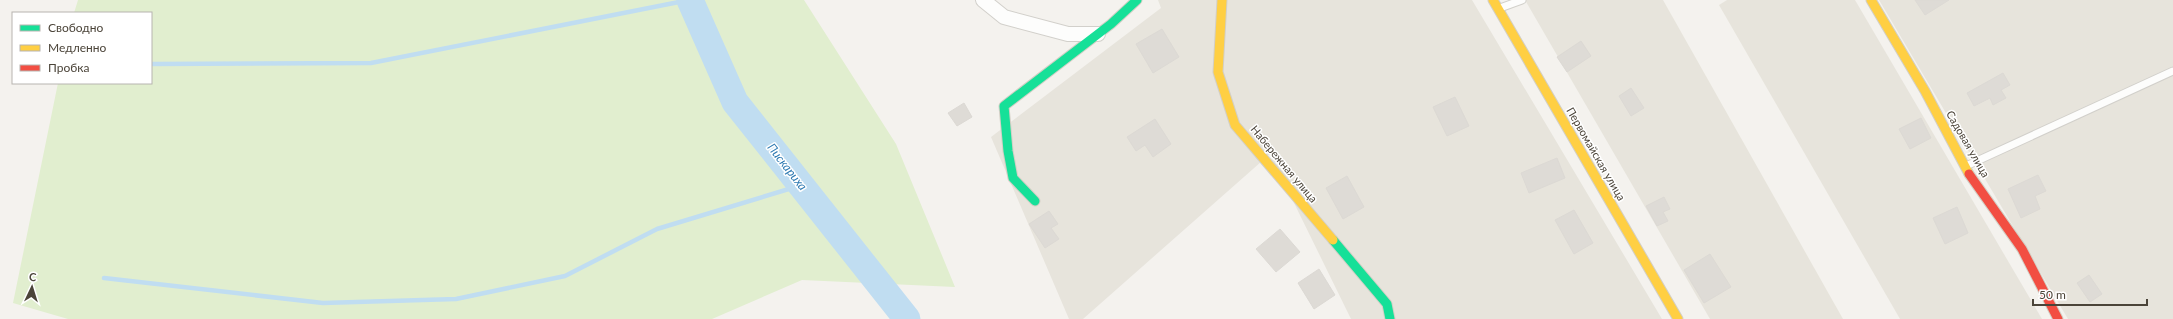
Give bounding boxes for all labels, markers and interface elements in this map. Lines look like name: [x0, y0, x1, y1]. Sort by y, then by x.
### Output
legend: [12, 12, 152, 84]
text: Свободно: [48, 20, 104, 35]
text: Медленно: [48, 40, 107, 55]
text: Пробка: [48, 60, 89, 75]
street label: Первомайская улица: [1564, 105, 1629, 203]
street label: Садовая улица: [1944, 108, 1993, 179]
street label: Набережная улица: [1248, 123, 1320, 205]
water label: Пискариха: [764, 140, 810, 193]
north arrow: [12, 267, 52, 307]
text: С: [29, 270, 38, 283]
scale bar: [2033, 281, 2147, 307]
text: 50 m: [2039, 287, 2066, 302]

